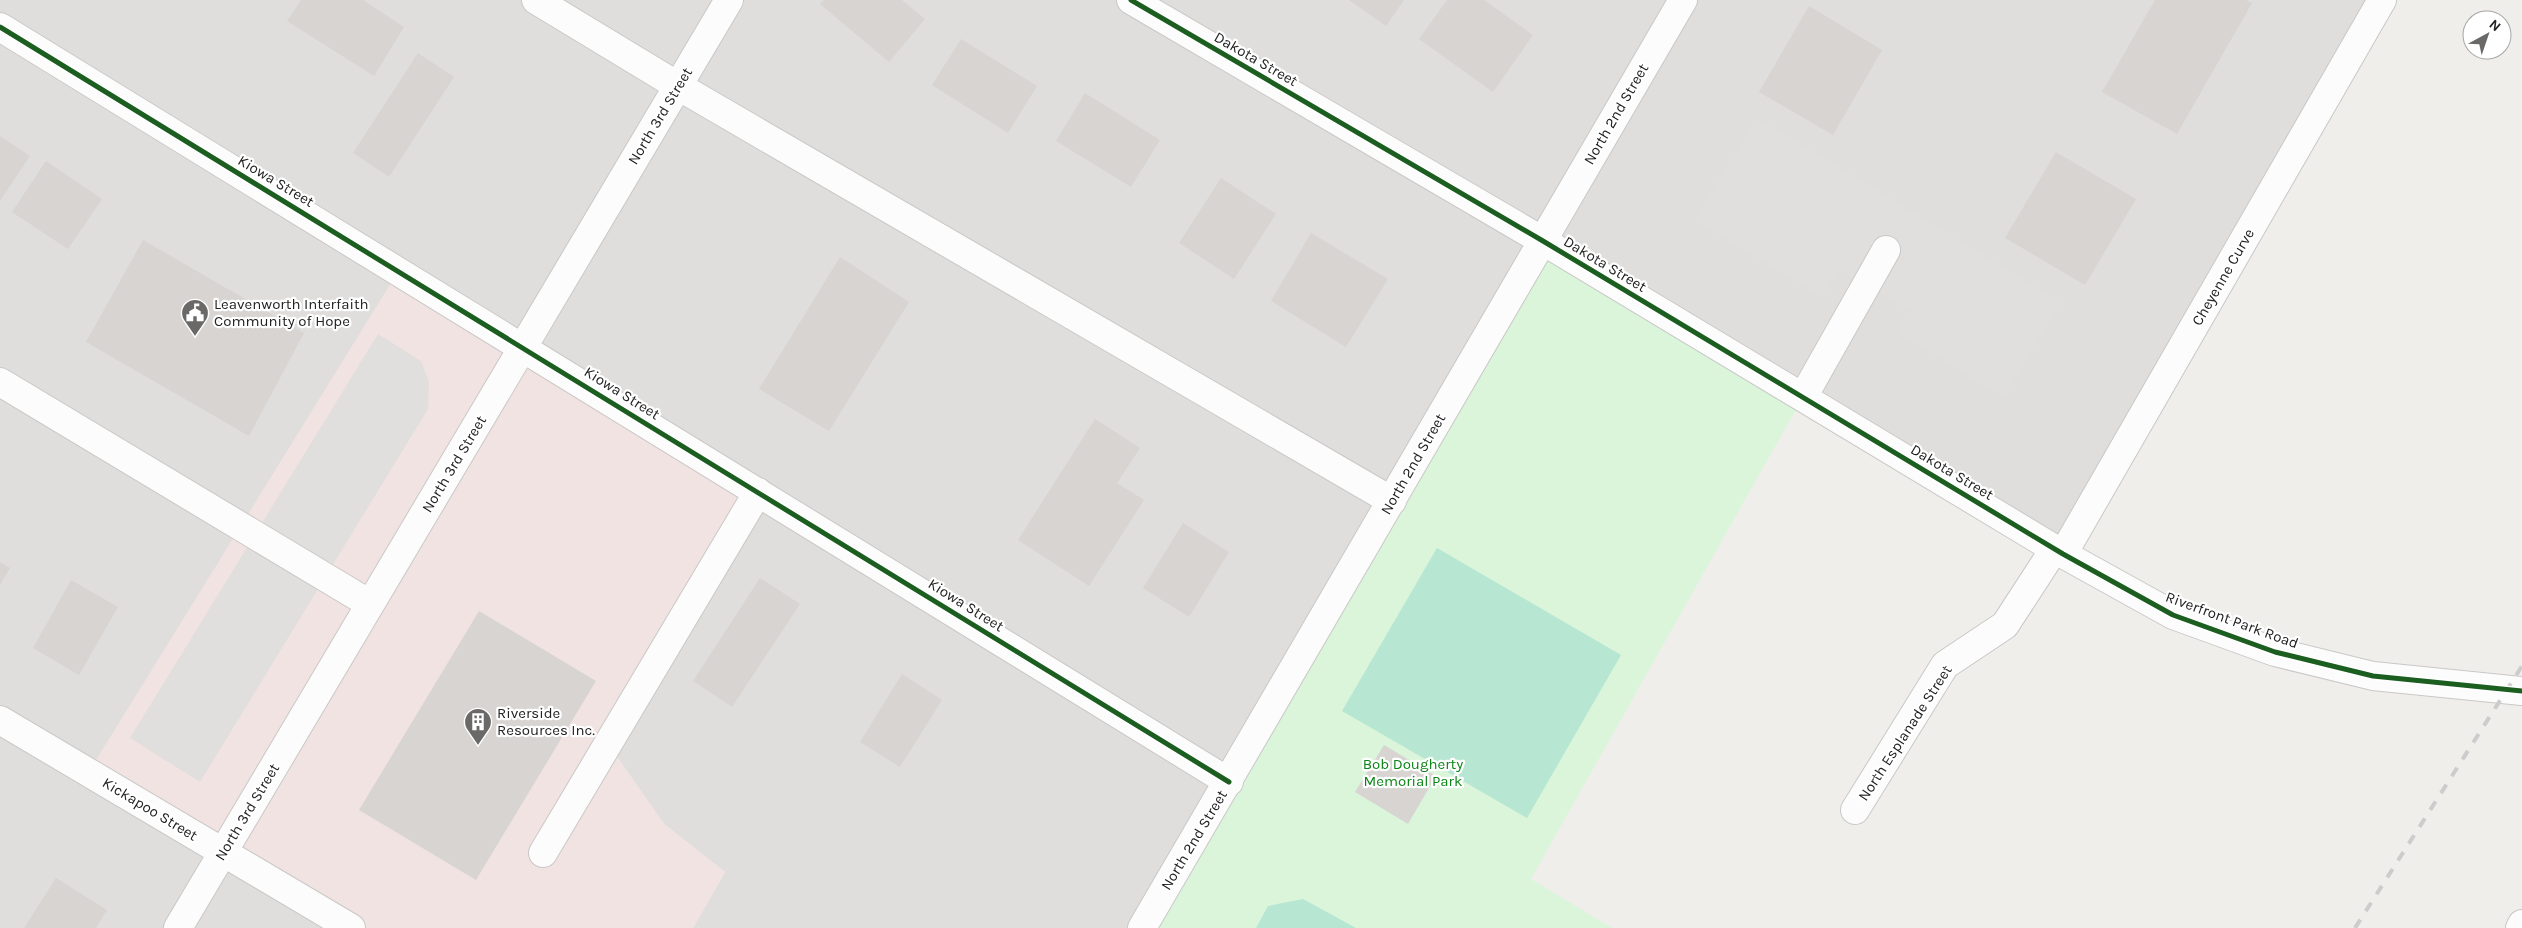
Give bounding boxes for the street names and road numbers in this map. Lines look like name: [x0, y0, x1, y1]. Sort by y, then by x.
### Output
street label: Dakota Street: [1211, 28, 1301, 90]
street label: North 2nd Street: [1580, 60, 1652, 168]
street label: North 3rd Street: [624, 64, 696, 168]
street label: Kiowa Street: [235, 151, 318, 211]
street label: Cheyenne Curve: [2188, 225, 2258, 329]
street label: Dakota Street: [1560, 232, 1650, 296]
street label: Kiowa Street: [581, 363, 663, 424]
street label: North 2nd Street: [1377, 410, 1449, 518]
street label: North 3rd Street: [418, 412, 490, 516]
street label: Dakota Street: [1907, 440, 1997, 504]
street label: Kiowa Street: [925, 575, 1007, 636]
street label: Riverfront Park Road: [2163, 588, 2301, 652]
street label: North Esplanade Street: [1854, 661, 1956, 804]
street label: North 3rd Street: [211, 760, 283, 864]
street label: Kickapoo Street: [99, 773, 201, 845]
street label: North 2nd Street: [1157, 786, 1231, 893]

